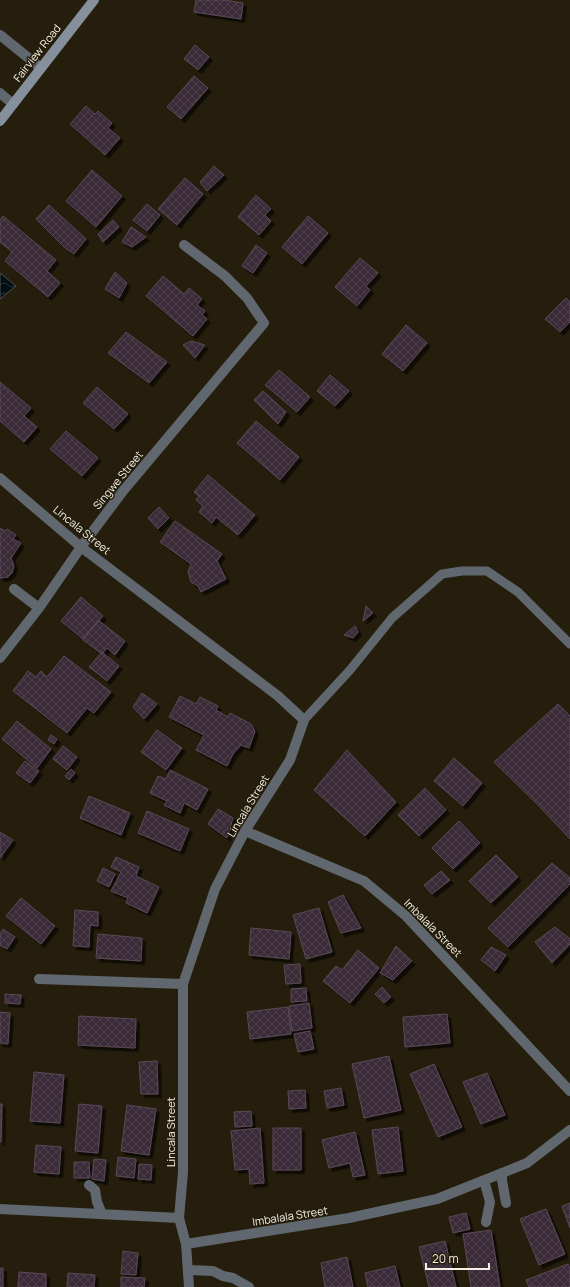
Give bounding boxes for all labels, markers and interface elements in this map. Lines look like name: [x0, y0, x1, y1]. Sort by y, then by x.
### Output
street label: Fairview Road: [9, 21, 64, 85]
street label: Singwe Street: [89, 447, 146, 512]
street label: Lincala Street: [50, 502, 114, 557]
street label: Lincala Street: [223, 772, 272, 840]
street label: Imbalala Street: [401, 895, 466, 960]
street label: Lincala Street: [163, 1097, 178, 1167]
street label: Imbalala Street: [251, 1202, 329, 1229]
scale bar: [426, 1245, 489, 1271]
text: 20 m: [432, 1250, 459, 1267]

